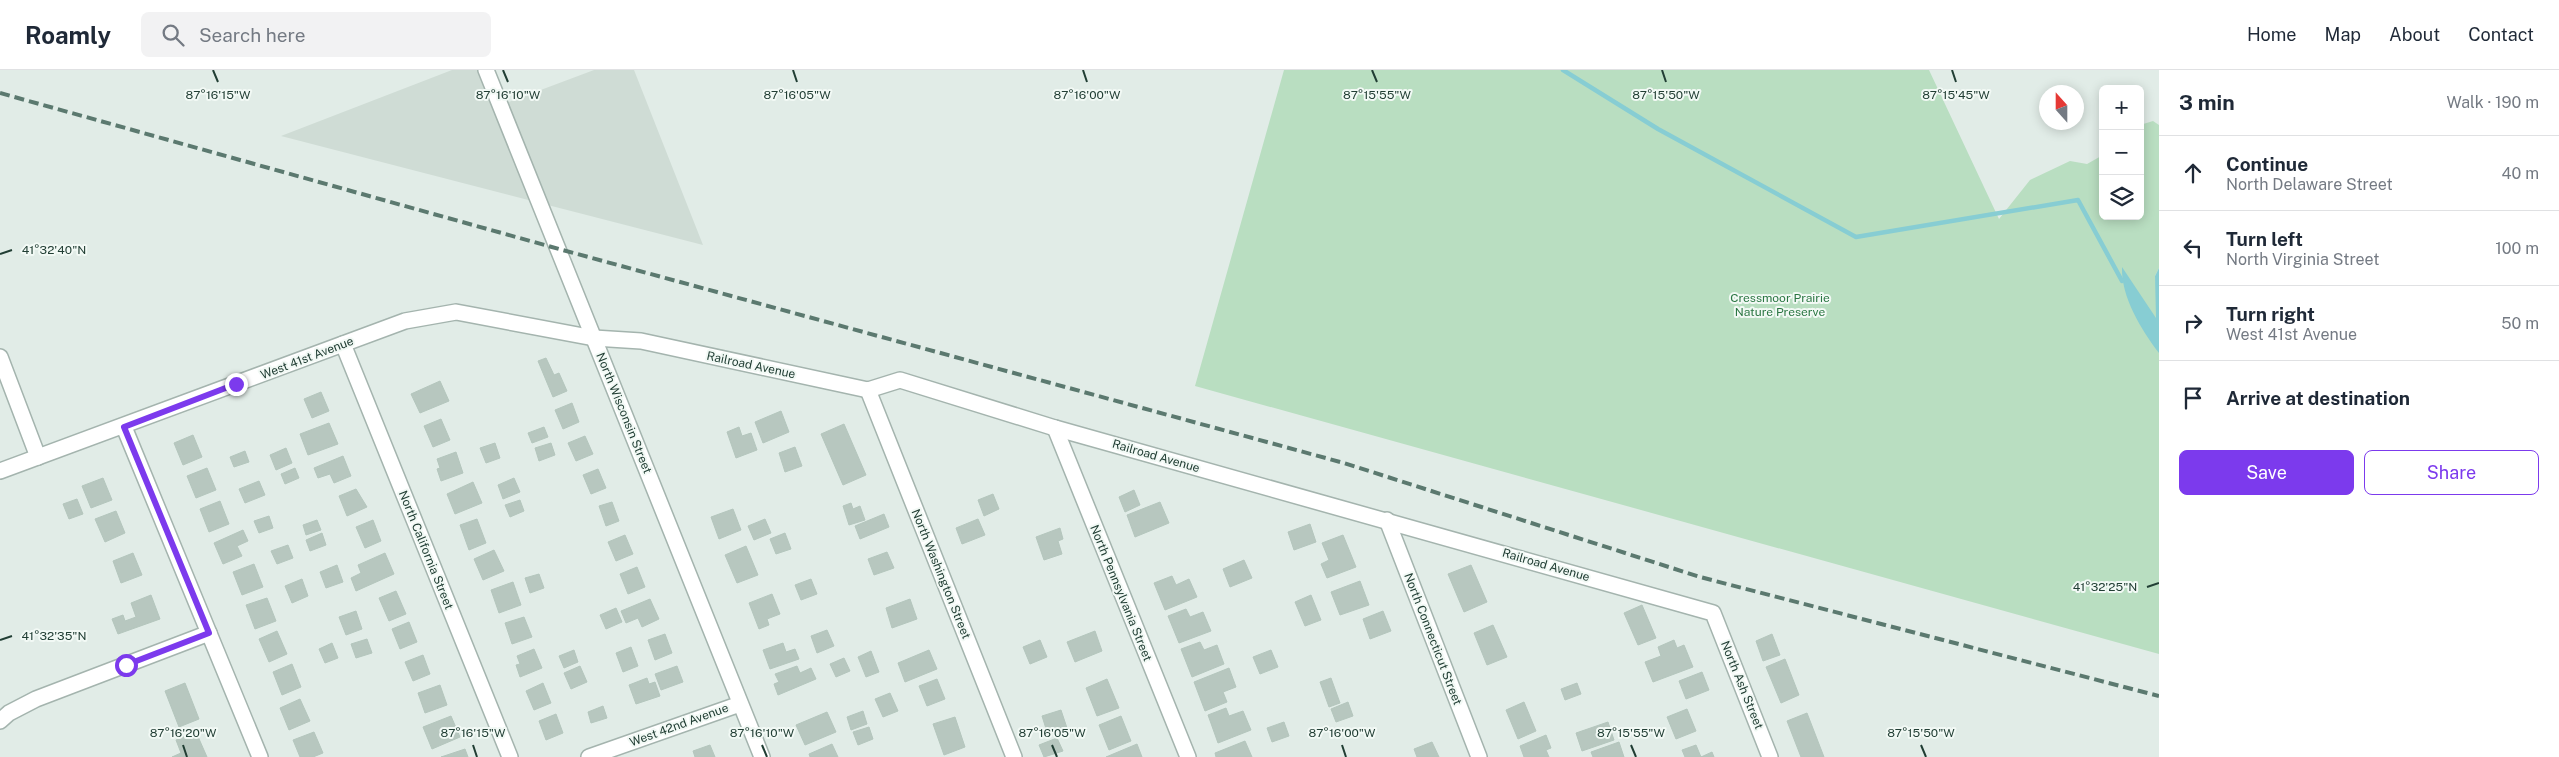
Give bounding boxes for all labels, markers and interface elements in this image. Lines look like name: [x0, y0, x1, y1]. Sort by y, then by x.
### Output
search box: [141, 12, 491, 57]
text: Roamly: [25, 21, 111, 49]
icon: search: [159, 21, 187, 49]
text: Search here: [199, 24, 306, 46]
text: Home: [2247, 24, 2297, 45]
text: Map: [2325, 24, 2361, 45]
text: About: [2389, 24, 2440, 45]
text: Contact: [2468, 24, 2534, 45]
north arrow: [2039, 85, 2084, 130]
map controls: [2099, 85, 2144, 220]
button: +: [2099, 85, 2144, 130]
text: 87°16'15"W: [186, 88, 251, 102]
text: 87°16'10"W: [476, 88, 541, 102]
text: 87°16'05"W: [763, 88, 831, 102]
text: 87°16'00"W: [1054, 88, 1121, 102]
text: 87°15'55"W: [1343, 88, 1411, 102]
text: 87°15'50"W: [1632, 88, 1700, 102]
text: 87°15'45"W: [1922, 88, 1990, 102]
text: 3 min: [2179, 90, 2235, 115]
text: Walk · 190 m: [2447, 93, 2539, 112]
button: −: [2099, 130, 2144, 175]
text: Continue: [2226, 153, 2308, 175]
icon: ahead: [2179, 159, 2207, 187]
text: 40 m: [2501, 164, 2539, 183]
button: layers: [2099, 175, 2144, 220]
text: North Delaware Street: [2226, 175, 2393, 194]
text: Turn left: [2226, 228, 2303, 250]
icon: left: [2179, 234, 2207, 262]
text: 100 m: [2495, 239, 2539, 258]
text: 41°32'40"N: [22, 243, 86, 257]
text: North Virginia Street: [2226, 250, 2380, 269]
park label: Cressmoor Prairie Nature Preserve: [1730, 291, 1830, 319]
text: Turn right: [2226, 303, 2315, 325]
icon: right: [2179, 309, 2207, 337]
text: 50 m: [2501, 314, 2539, 333]
text: West 41st Avenue: [2226, 325, 2357, 344]
street label: West 41st Avenue: [259, 334, 356, 382]
street label: Railroad Avenue: [705, 349, 797, 381]
street label: North Wisconsin Street: [593, 351, 655, 476]
route end: [225, 373, 248, 396]
icon: arrive: [2179, 384, 2207, 412]
text: Arrive at destination: [2226, 387, 2410, 409]
street label: Railroad Avenue: [1111, 437, 1202, 475]
button: Save: [2179, 450, 2354, 495]
button: Share: [2364, 450, 2539, 495]
street label: North California Street: [396, 489, 456, 612]
street label: North Washington Street: [909, 507, 974, 641]
street label: North Pennsylvania Street: [1087, 523, 1155, 664]
street label: Railroad Avenue: [1501, 546, 1592, 584]
street label: North Connecticut Street: [1401, 571, 1465, 707]
text: 41°32'25"N: [2073, 580, 2137, 594]
text: 41°32'35"N: [21, 629, 87, 643]
street label: North Ash Street: [1718, 639, 1766, 732]
route start: [115, 654, 138, 677]
street label: West 42nd Avenue: [628, 701, 730, 749]
text: 87°16'20"W: [150, 726, 217, 740]
text: 87°16'15"W: [441, 726, 506, 740]
text: 87°16'10"W: [730, 726, 795, 740]
text: 87°16'05"W: [1018, 726, 1086, 740]
text: 87°16'00"W: [1309, 726, 1376, 740]
text: 87°15'55"W: [1597, 726, 1665, 740]
text: 87°15'50"W: [1887, 726, 1955, 740]

